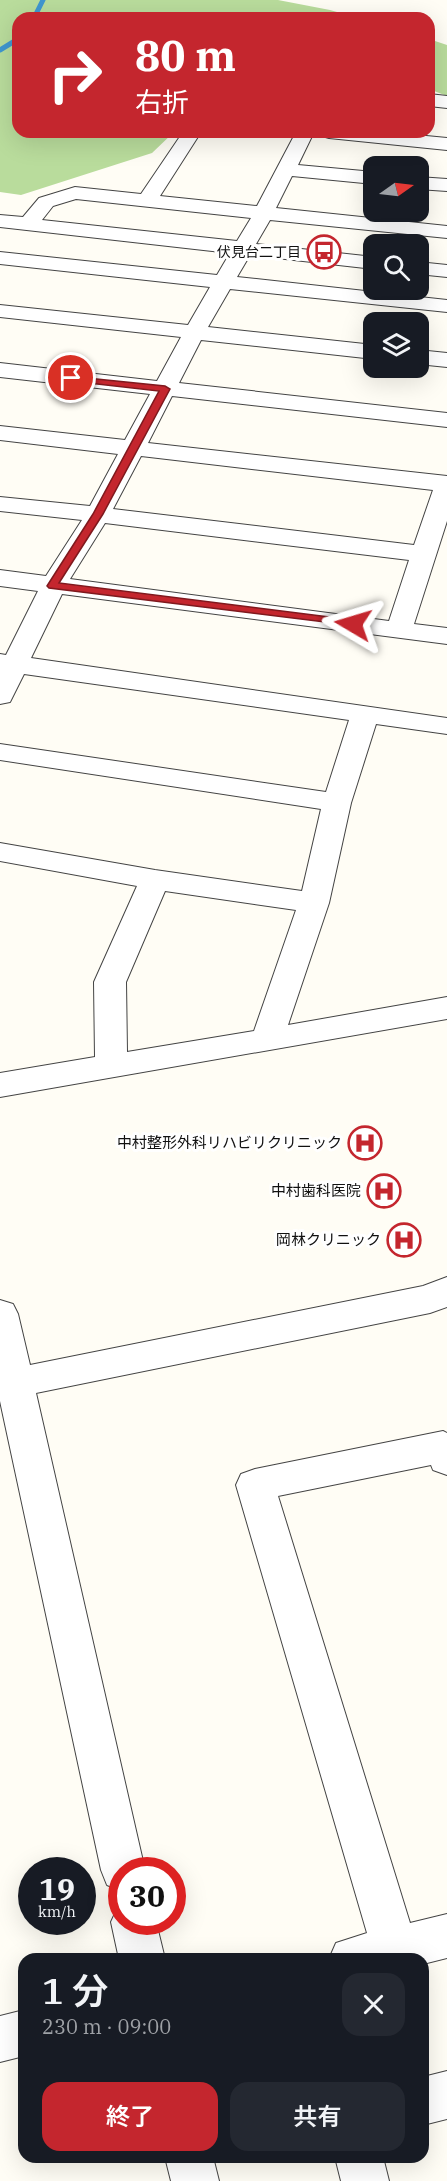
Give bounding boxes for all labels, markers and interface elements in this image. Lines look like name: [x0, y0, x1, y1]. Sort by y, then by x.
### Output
text: 80 m: [135, 28, 236, 83]
icon: right: [36, 36, 114, 114]
text: 右折: [135, 84, 189, 119]
north arrow: [363, 156, 429, 222]
map controls: [363, 156, 429, 378]
bus stop icon: 伏見台二丁目: [306, 234, 342, 270]
button: search: [363, 234, 429, 300]
place label: 伏見台二丁目: [217, 243, 301, 261]
button: layers: [363, 312, 429, 378]
pin: [45, 352, 96, 403]
icon: arrive: [54, 361, 87, 394]
position arrow: [321, 592, 385, 656]
hospital icon: 中村整形外科リハビリクリニック: [347, 1125, 383, 1161]
place label: 中村整形外科リハビリクリニック: [117, 1133, 342, 1152]
hospital icon: 中村歯科医院: [366, 1173, 402, 1209]
place label: 中村歯科医院: [271, 1181, 361, 1200]
hospital icon: 岡林クリニック: [386, 1222, 422, 1258]
place label: 岡林クリニック: [276, 1230, 381, 1249]
speed limit sign: 30: [108, 1857, 186, 1935]
text: 19: [39, 1869, 75, 1908]
text: km/h: [38, 1902, 76, 1921]
text: 1 分: [42, 1967, 108, 2014]
button: close: [342, 1973, 405, 2036]
text: 230 m · 09:00: [42, 2013, 171, 2040]
button: 終了: [42, 2082, 218, 2151]
button: 共有: [230, 2082, 405, 2151]

